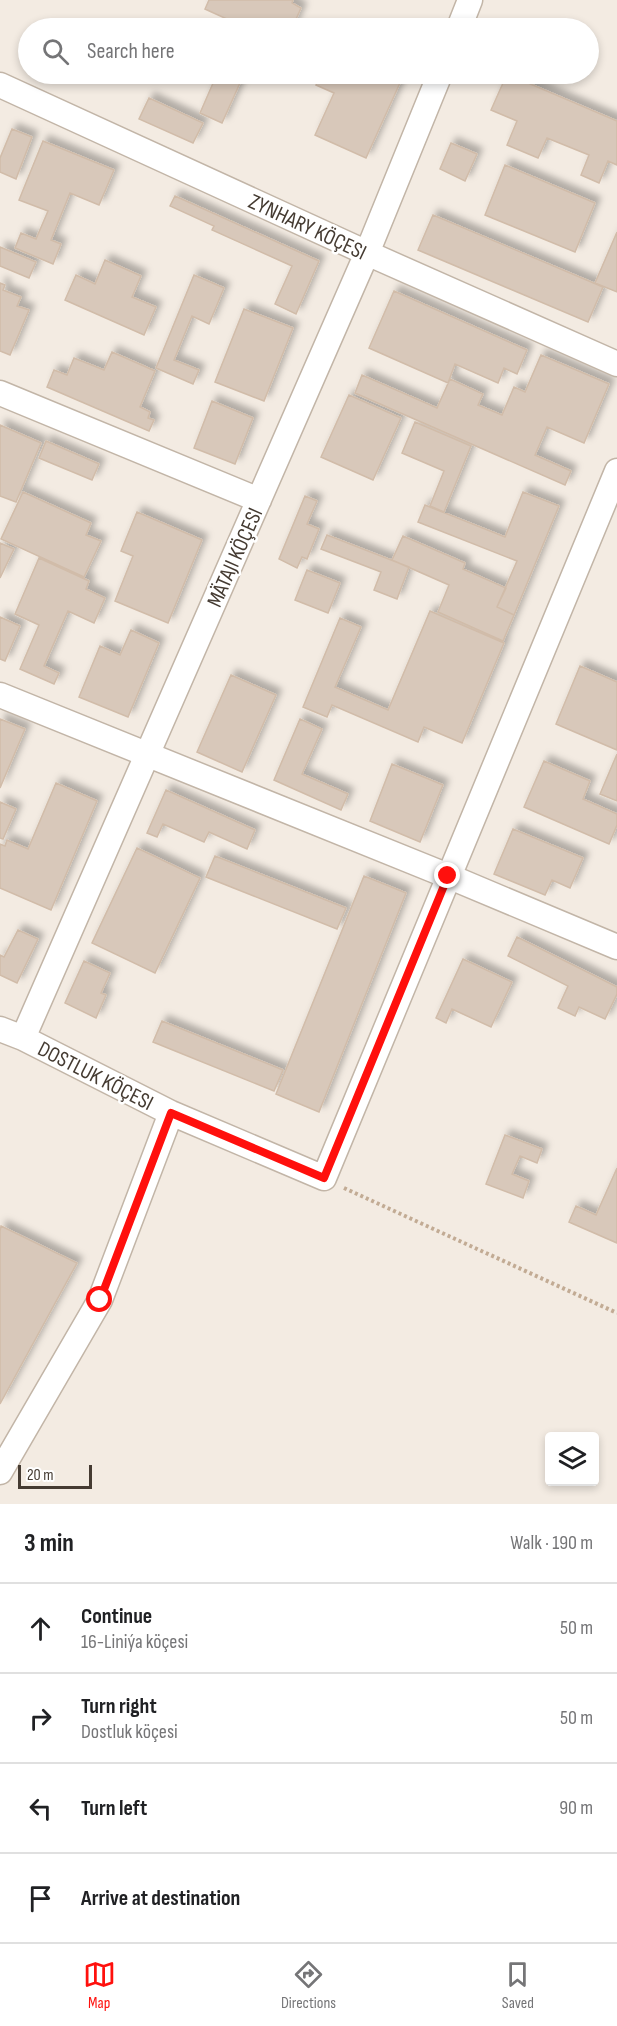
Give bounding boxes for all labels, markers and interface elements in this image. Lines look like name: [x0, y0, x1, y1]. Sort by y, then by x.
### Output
search box: [18, 18, 599, 84]
icon: search: [39, 35, 72, 68]
text: Search here: [87, 38, 174, 65]
street label: ZYNHARY KÖÇESI: [244, 188, 371, 266]
street label: MÄTAJI KÖÇESI: [202, 504, 269, 611]
route end: [434, 862, 460, 888]
street label: DOSTLUK KÖÇESI: [33, 1036, 158, 1117]
route start: [86, 1286, 112, 1312]
map controls: [545, 1432, 599, 1486]
button: layers: [545, 1432, 599, 1486]
scale bar: [18, 1462, 92, 1490]
text: 20 m: [27, 1466, 54, 1485]
text: 3 min: [24, 1528, 74, 1559]
text: Walk · 190 m: [510, 1531, 593, 1555]
text: Continue: [81, 1603, 152, 1630]
icon: ahead: [24, 1612, 57, 1645]
text: 50 m: [560, 1616, 593, 1640]
text: 16-Liniýa köçesi: [81, 1630, 188, 1654]
text: Turn right: [81, 1693, 157, 1720]
icon: right: [24, 1702, 57, 1735]
text: 50 m: [560, 1706, 593, 1730]
text: Dostluk köçesi: [81, 1720, 178, 1744]
icon: left: [24, 1792, 57, 1825]
text: Turn left: [81, 1795, 147, 1822]
text: 90 m: [559, 1796, 593, 1820]
icon: arrive: [24, 1882, 57, 1915]
text: Arrive at destination: [81, 1885, 240, 1912]
tab: Map: [83, 1958, 116, 2013]
tab: Directions: [281, 1958, 336, 2013]
tab: Saved: [501, 1958, 534, 2013]

